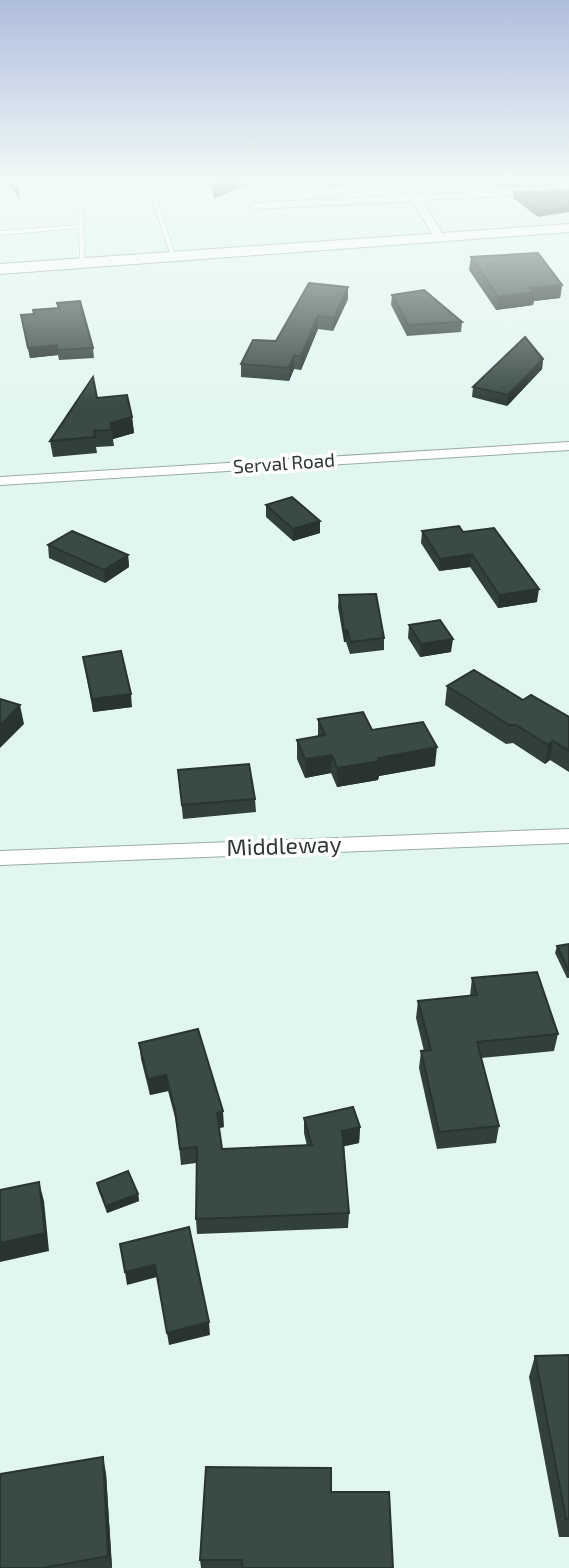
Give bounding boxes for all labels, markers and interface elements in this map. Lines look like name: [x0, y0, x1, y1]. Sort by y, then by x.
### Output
street label: Serval Road: [232, 447, 336, 478]
street label: Middleway: [226, 829, 342, 861]

